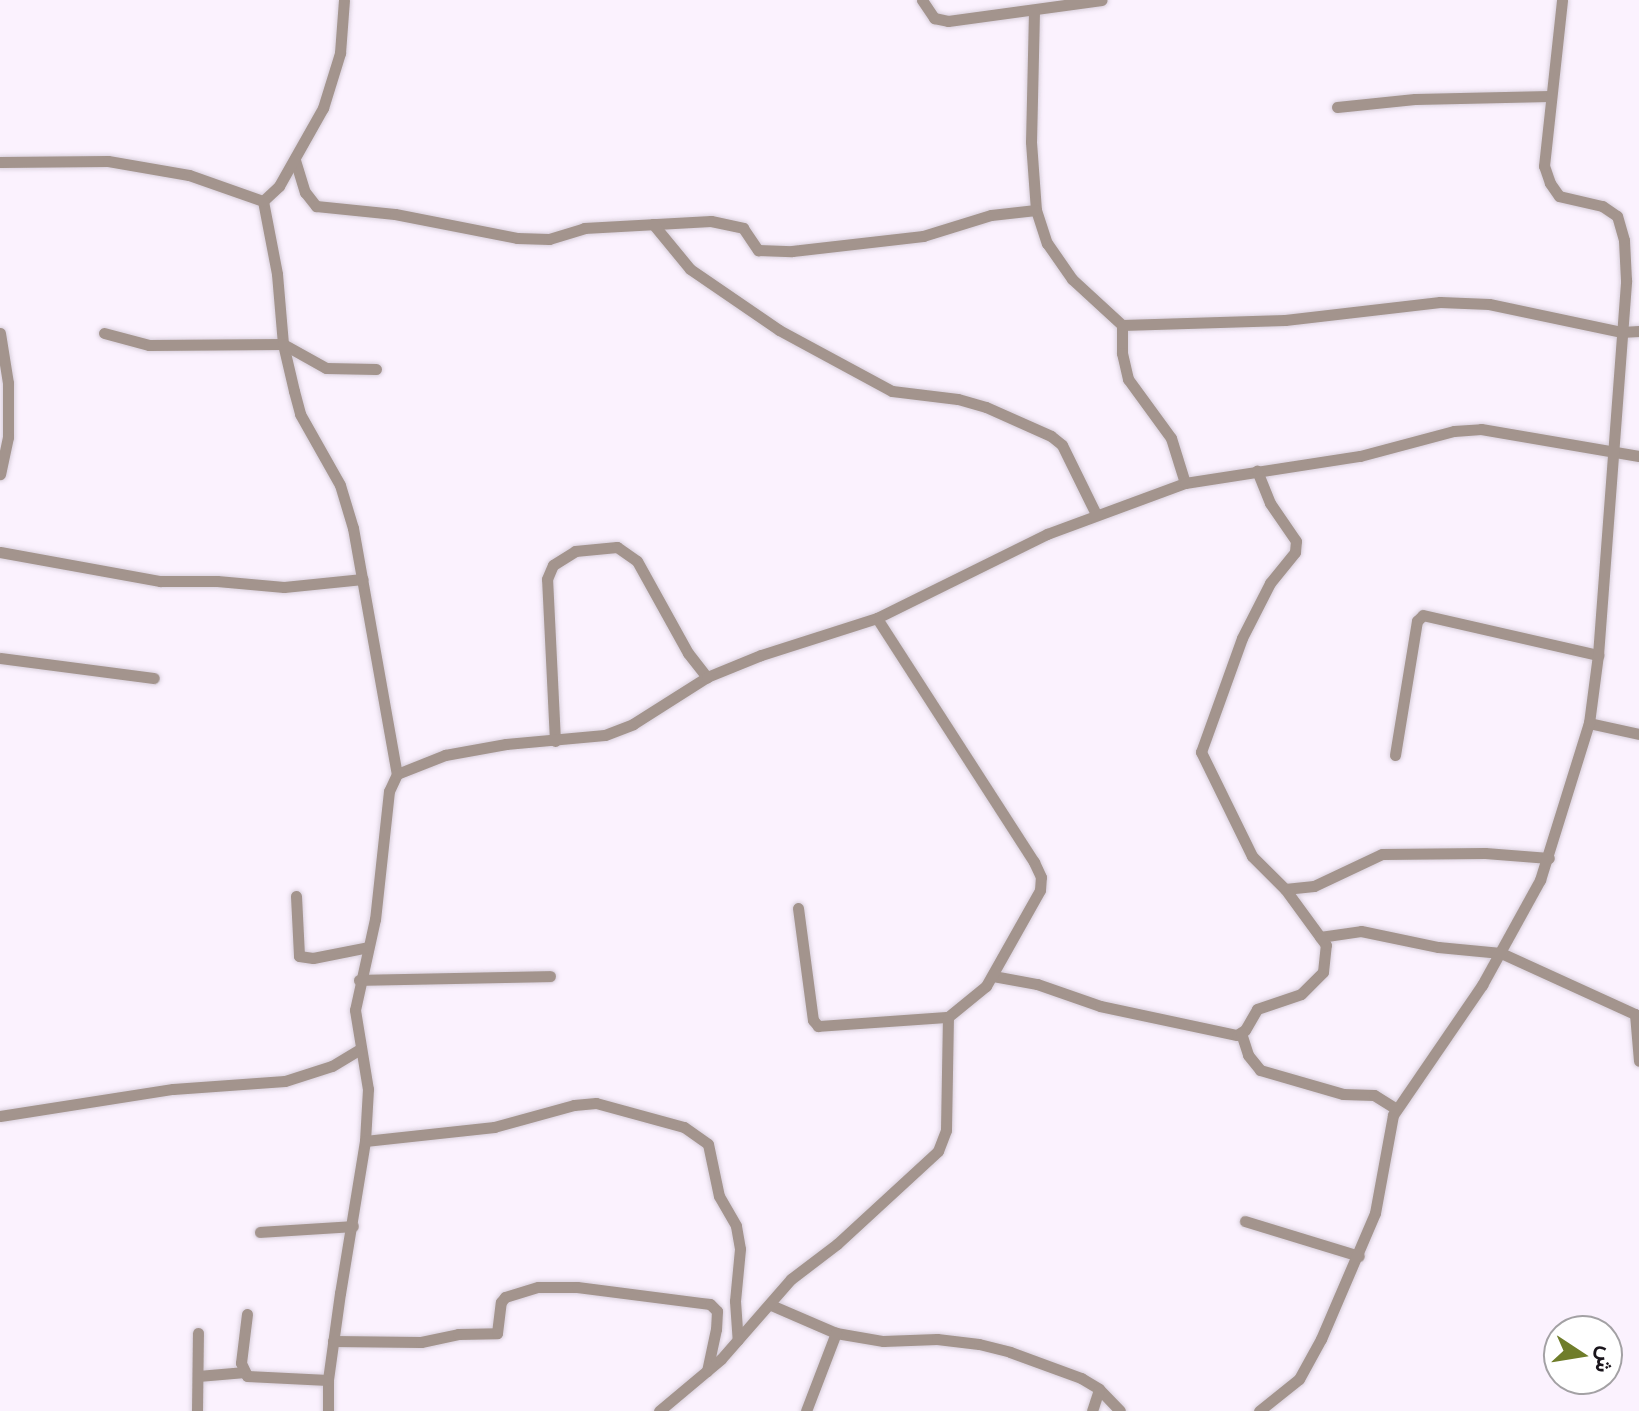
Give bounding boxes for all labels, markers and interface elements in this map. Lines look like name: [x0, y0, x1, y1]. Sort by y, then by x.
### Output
north arrow: [1543, 1315, 1623, 1395]
text: ش: [1590, 1344, 1620, 1375]

